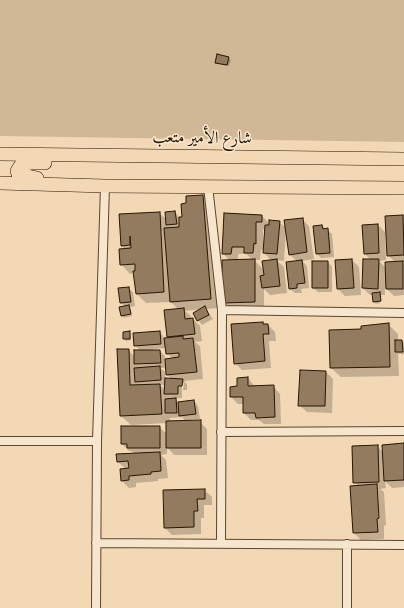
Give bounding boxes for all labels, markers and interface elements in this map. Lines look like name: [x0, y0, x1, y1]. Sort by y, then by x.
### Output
street label: شارع الأمير متعب: [152, 128, 252, 150]

